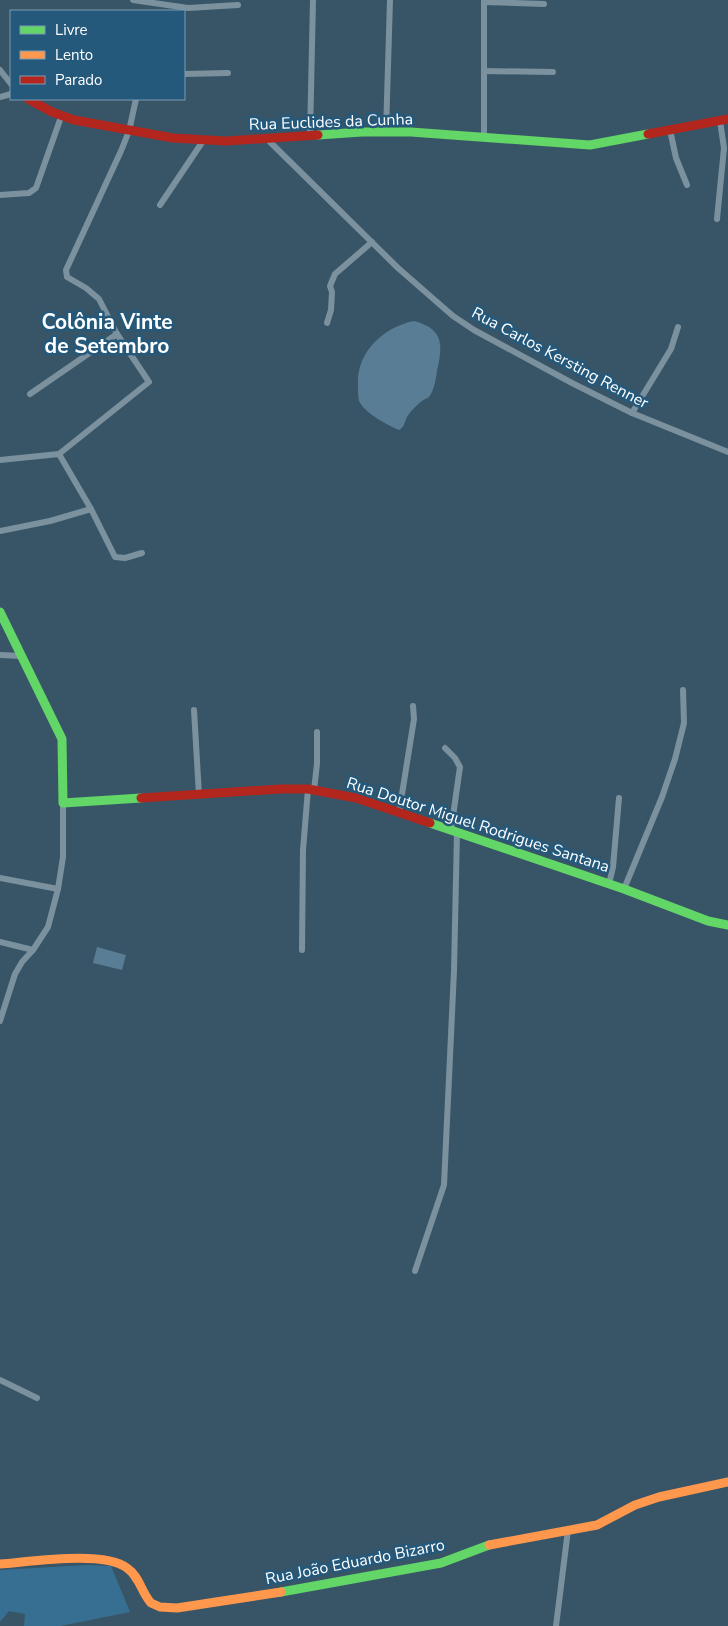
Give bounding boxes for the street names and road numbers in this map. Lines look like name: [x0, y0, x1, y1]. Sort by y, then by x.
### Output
street label: Rua Euclides da Cunha: [249, 108, 413, 136]
street label: Rua Carlos Kersting Renner: [468, 302, 652, 414]
street label: Rua Doutor Miguel Rodrigues Santana: [344, 772, 612, 878]
street label: Rua João Eduardo Bizarro: [263, 1534, 447, 1590]

